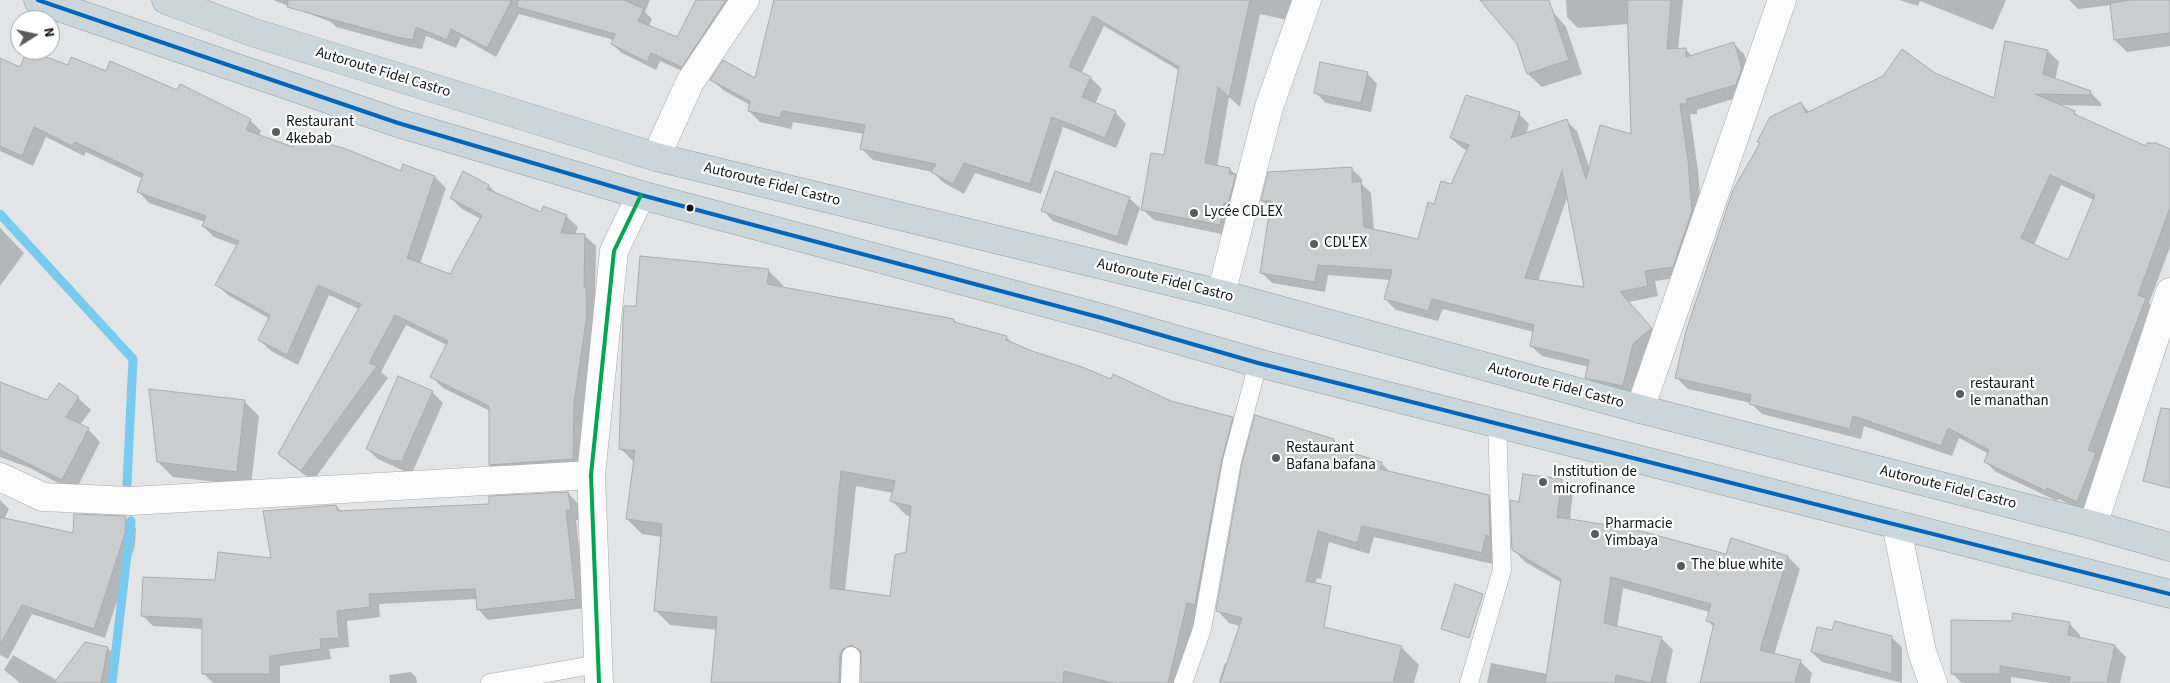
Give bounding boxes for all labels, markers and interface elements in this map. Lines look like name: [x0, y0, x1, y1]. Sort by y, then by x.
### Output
north arrow: [10, 10, 60, 60]
text: N: [38, 26, 59, 39]
street label: Autoroute Fidel Castro: [313, 44, 453, 102]
place label: Restaurant 4kebab: [286, 114, 354, 149]
marker: Restaurant 4kebab: [270, 126, 282, 138]
street label: Autoroute Fidel Castro: [702, 159, 842, 211]
unlabelled marker: [685, 203, 695, 213]
place label: Lycée CDLEX: [1204, 204, 1283, 222]
marker: Lycée CDLEX: [1188, 207, 1200, 219]
place label: CDL'EX: [1324, 235, 1367, 253]
marker: CDL'EX: [1308, 238, 1320, 250]
street label: Autoroute Fidel Castro: [1095, 255, 1235, 307]
street label: Autoroute Fidel Castro: [1486, 359, 1626, 413]
place label: restaurant le manathan: [1970, 376, 2049, 411]
marker: restaurant le manathan: [1954, 388, 1966, 400]
place label: Restaurant Bafana bafana: [1286, 440, 1376, 475]
marker: Restaurant Bafana bafana: [1270, 452, 1282, 464]
street label: Autoroute Fidel Castro: [1878, 462, 2018, 514]
place label: Institution de microfinance: [1553, 464, 1637, 499]
marker: Institution de microfinance: [1537, 476, 1549, 488]
place label: Pharmacie Yimbaya: [1605, 516, 1672, 551]
marker: Pharmacie Yimbaya: [1589, 528, 1601, 540]
place label: The blue white: [1691, 557, 1783, 575]
marker: The blue white: [1675, 560, 1687, 572]

